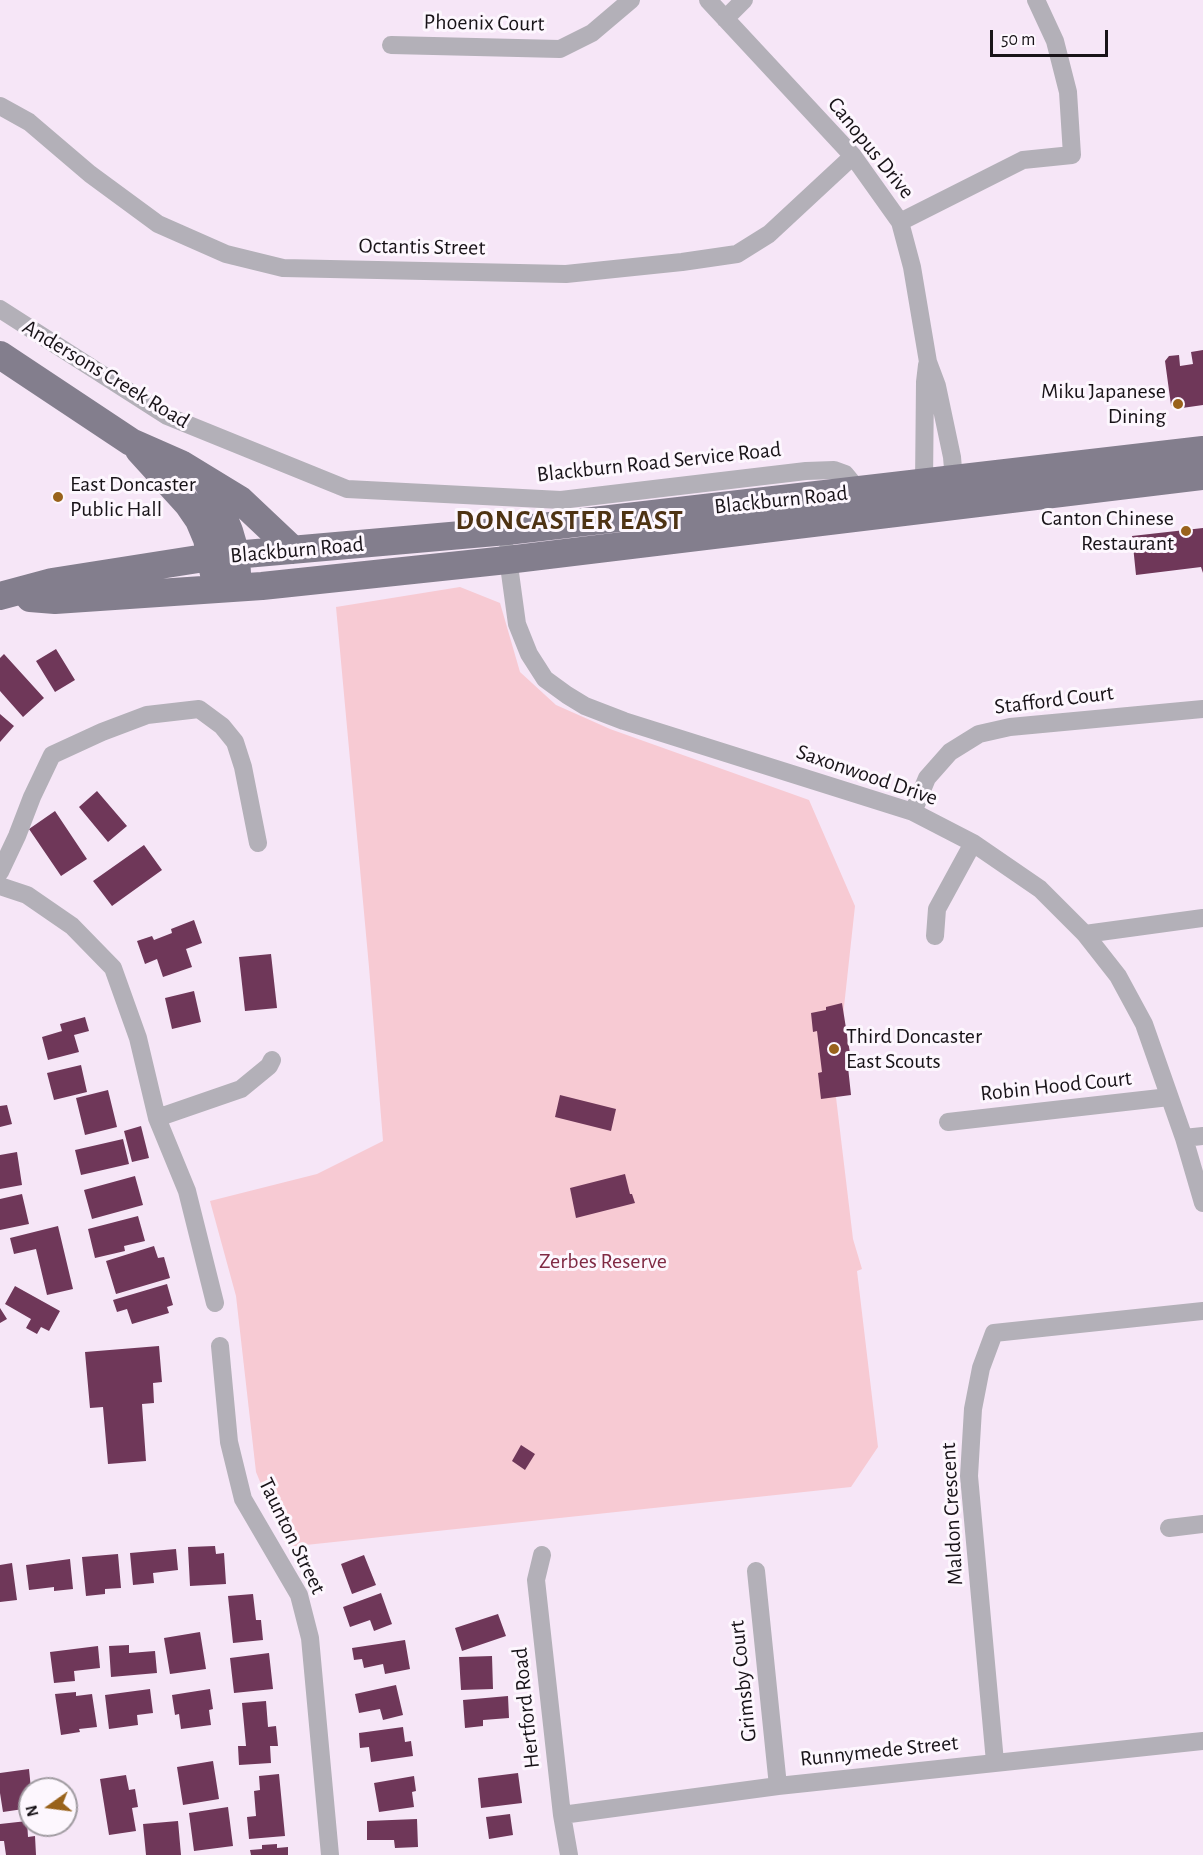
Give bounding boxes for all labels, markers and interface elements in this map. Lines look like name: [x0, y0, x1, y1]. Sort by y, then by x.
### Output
street label: Phoenix Court: [423, 9, 545, 37]
scale bar: [993, 18, 1112, 56]
text: 50 m: [1001, 31, 1035, 49]
street label: Canopus Drive: [822, 92, 920, 204]
street label: Octantis Street: [358, 233, 486, 261]
street label: Andersons Creek Road: [18, 314, 194, 434]
place label: Miku Japanese Dining: [1041, 378, 1166, 430]
marker: Miku Japanese Dining: [1171, 397, 1185, 411]
street label: Blackburn Road Service Road: [535, 436, 783, 488]
place label: East Doncaster Public Hall: [70, 471, 196, 522]
street label: Blackburn Road: [713, 480, 849, 520]
marker: East Doncaster Public Hall: [51, 490, 65, 504]
district label: DONCASTER EAST: [456, 504, 684, 538]
place label: Canton Chinese Restaurant: [1041, 505, 1174, 556]
marker: Canton Chinese Restaurant: [1179, 524, 1193, 538]
street label: Blackburn Road: [229, 531, 365, 569]
street label: Stafford Court: [993, 680, 1115, 720]
street label: Saxonwood Drive: [793, 738, 941, 812]
place label: Third Doncaster East Scouts: [846, 1023, 982, 1074]
marker: Third Doncaster East Scouts: [827, 1042, 841, 1056]
street label: Robin Hood Court: [979, 1065, 1133, 1107]
park label: Zerbes Reserve: [539, 1248, 667, 1274]
street label: Maldon Crescent: [935, 1442, 969, 1586]
street label: Taunton Street: [253, 1474, 331, 1598]
street label: Grimsby Court: [724, 1619, 762, 1743]
street label: Hertford Road: [507, 1646, 545, 1770]
street label: Runnymede Street: [799, 1730, 959, 1772]
north arrow: [18, 1777, 78, 1837]
text: N: [23, 1804, 42, 1818]

